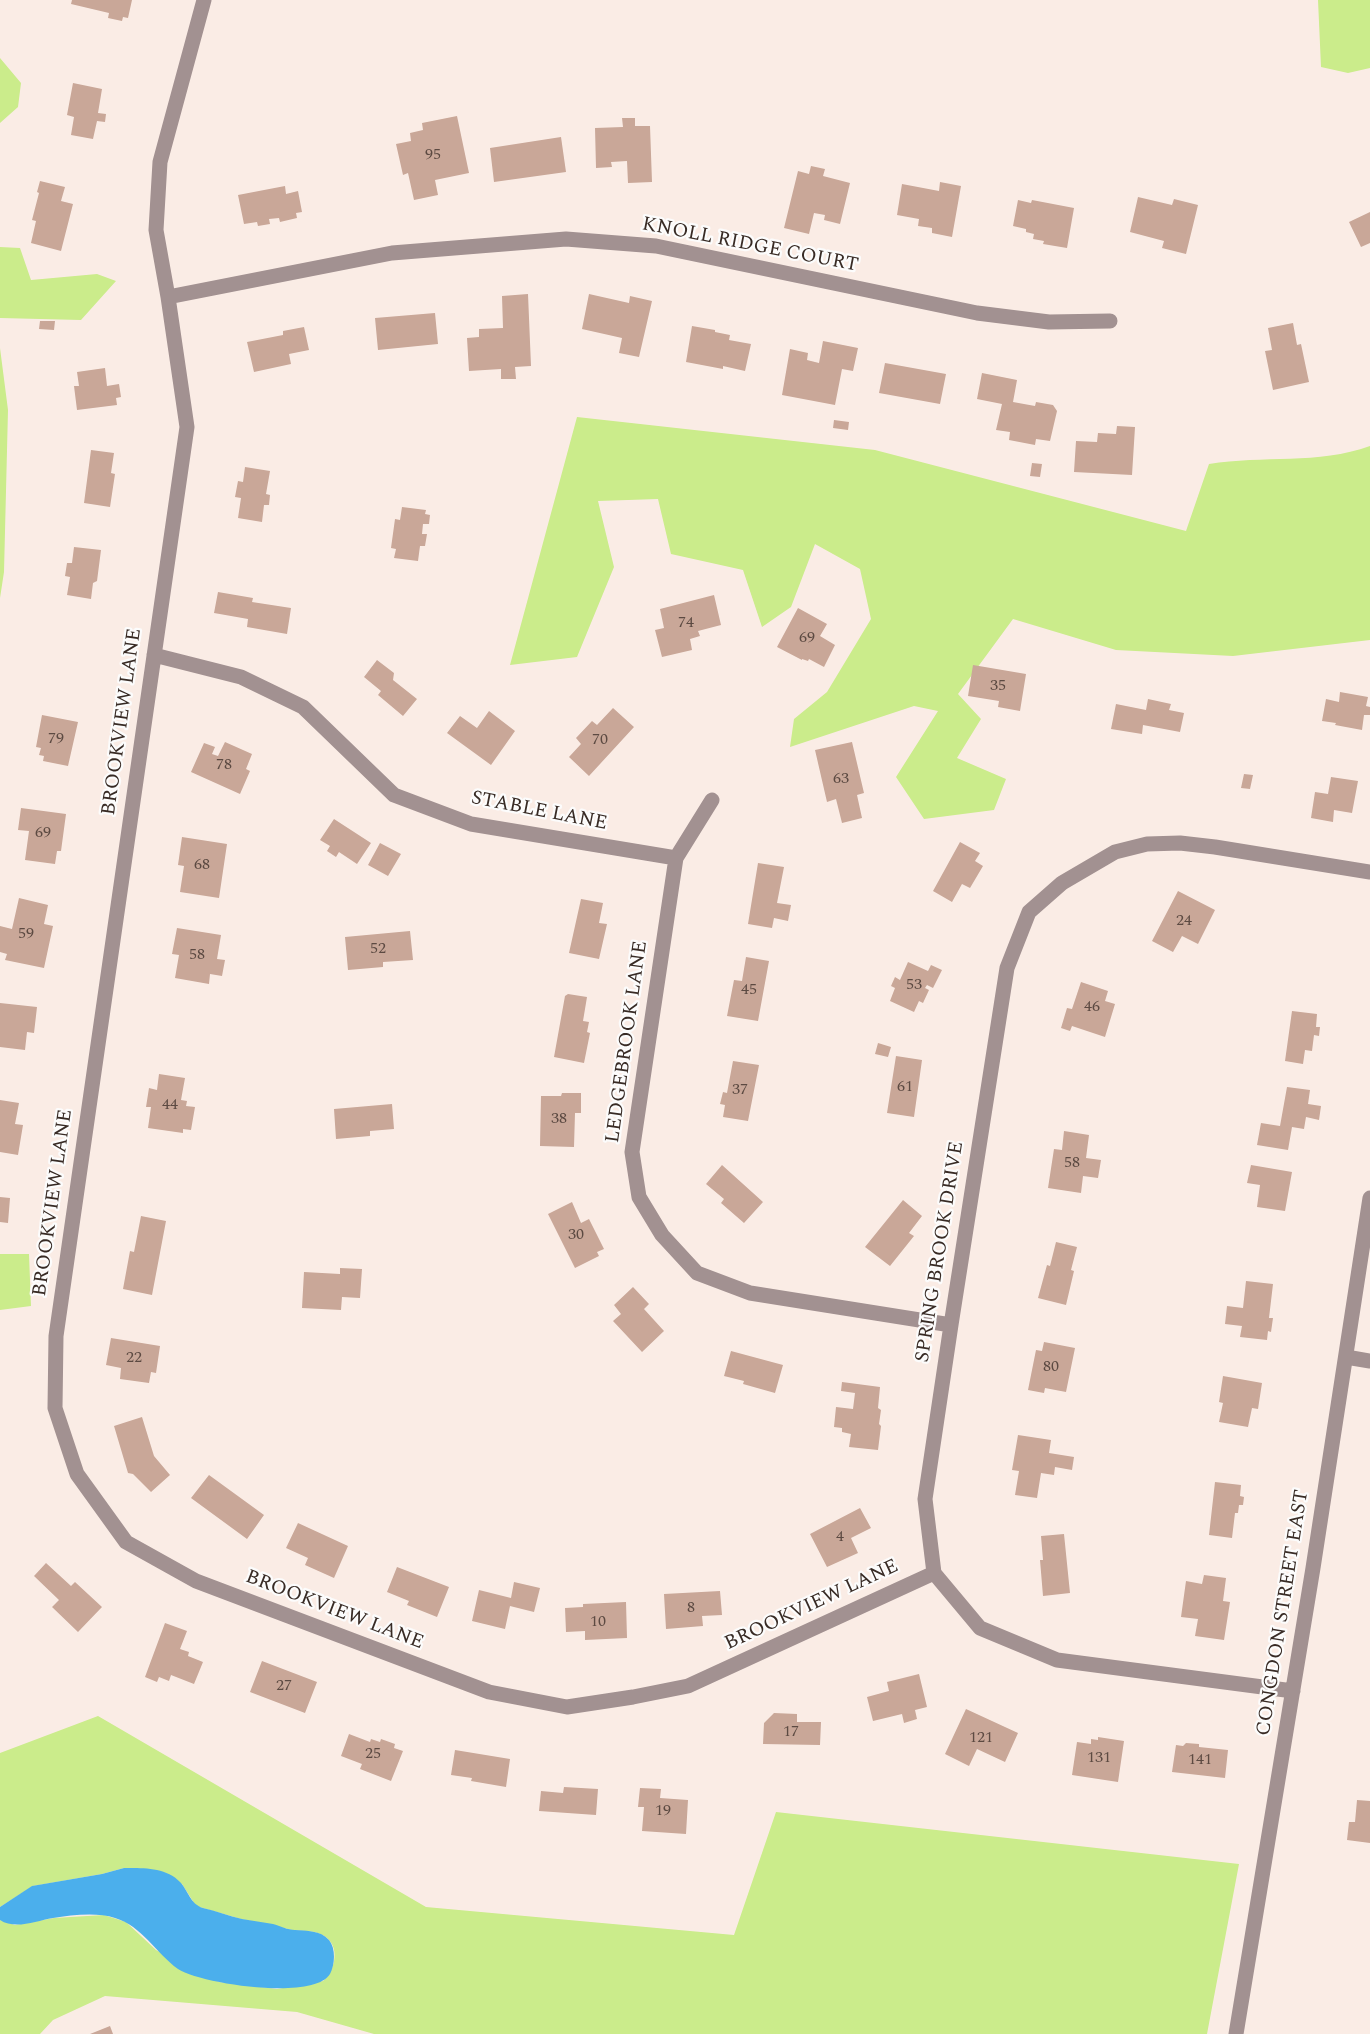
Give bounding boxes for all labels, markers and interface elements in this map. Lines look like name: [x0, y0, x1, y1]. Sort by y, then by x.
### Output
house number: 95: [425, 146, 441, 166]
street label: KNOLL RIDGE COURT: [640, 213, 860, 279]
house number: 74: [678, 614, 694, 634]
street label: BROOKVIEW LANE: [98, 627, 148, 817]
house number: 69: [799, 629, 815, 649]
house number: 35: [990, 677, 1006, 697]
house number: 79: [48, 730, 64, 750]
house number: 70: [592, 731, 608, 751]
house number: 78: [216, 756, 232, 776]
house number: 63: [833, 770, 849, 790]
street label: STABLE LANE: [469, 787, 609, 837]
house number: 69: [35, 824, 51, 844]
house number: 68: [194, 856, 210, 876]
house number: 24: [1176, 912, 1192, 932]
house number: 59: [18, 925, 34, 945]
street label: LEDGEBROOK LANE: [602, 939, 654, 1145]
house number: 52: [370, 940, 386, 960]
house number: 58: [189, 946, 205, 966]
house number: 53: [906, 976, 922, 996]
house number: 45: [741, 981, 757, 1001]
house number: 46: [1084, 998, 1100, 1018]
house number: 61: [897, 1078, 913, 1098]
house number: 37: [732, 1081, 748, 1101]
house number: 44: [162, 1096, 178, 1116]
street label: BROOKVIEW LANE: [29, 1108, 79, 1298]
house number: 38: [551, 1110, 567, 1130]
street label: SPRING BROOK DRIVE: [912, 1140, 970, 1364]
house number: 58: [1064, 1154, 1080, 1174]
house number: 30: [568, 1226, 584, 1246]
house number: 22: [126, 1349, 142, 1369]
house number: 80: [1043, 1358, 1059, 1378]
street label: CONGDON STREET EAST: [1253, 1488, 1315, 1738]
house number: 4: [836, 1528, 844, 1548]
street label: BROOKVIEW LANE: [721, 1555, 903, 1657]
street label: BROOKVIEW LANE: [241, 1566, 427, 1656]
house number: 8: [687, 1599, 695, 1619]
house number: 10: [590, 1613, 606, 1633]
house number: 27: [276, 1677, 292, 1697]
house number: 17: [783, 1723, 799, 1743]
house number: 121: [969, 1729, 993, 1749]
house number: 25: [365, 1745, 381, 1765]
house number: 131: [1087, 1749, 1111, 1769]
house number: 141: [1188, 1751, 1212, 1771]
house number: 19: [655, 1802, 671, 1822]

